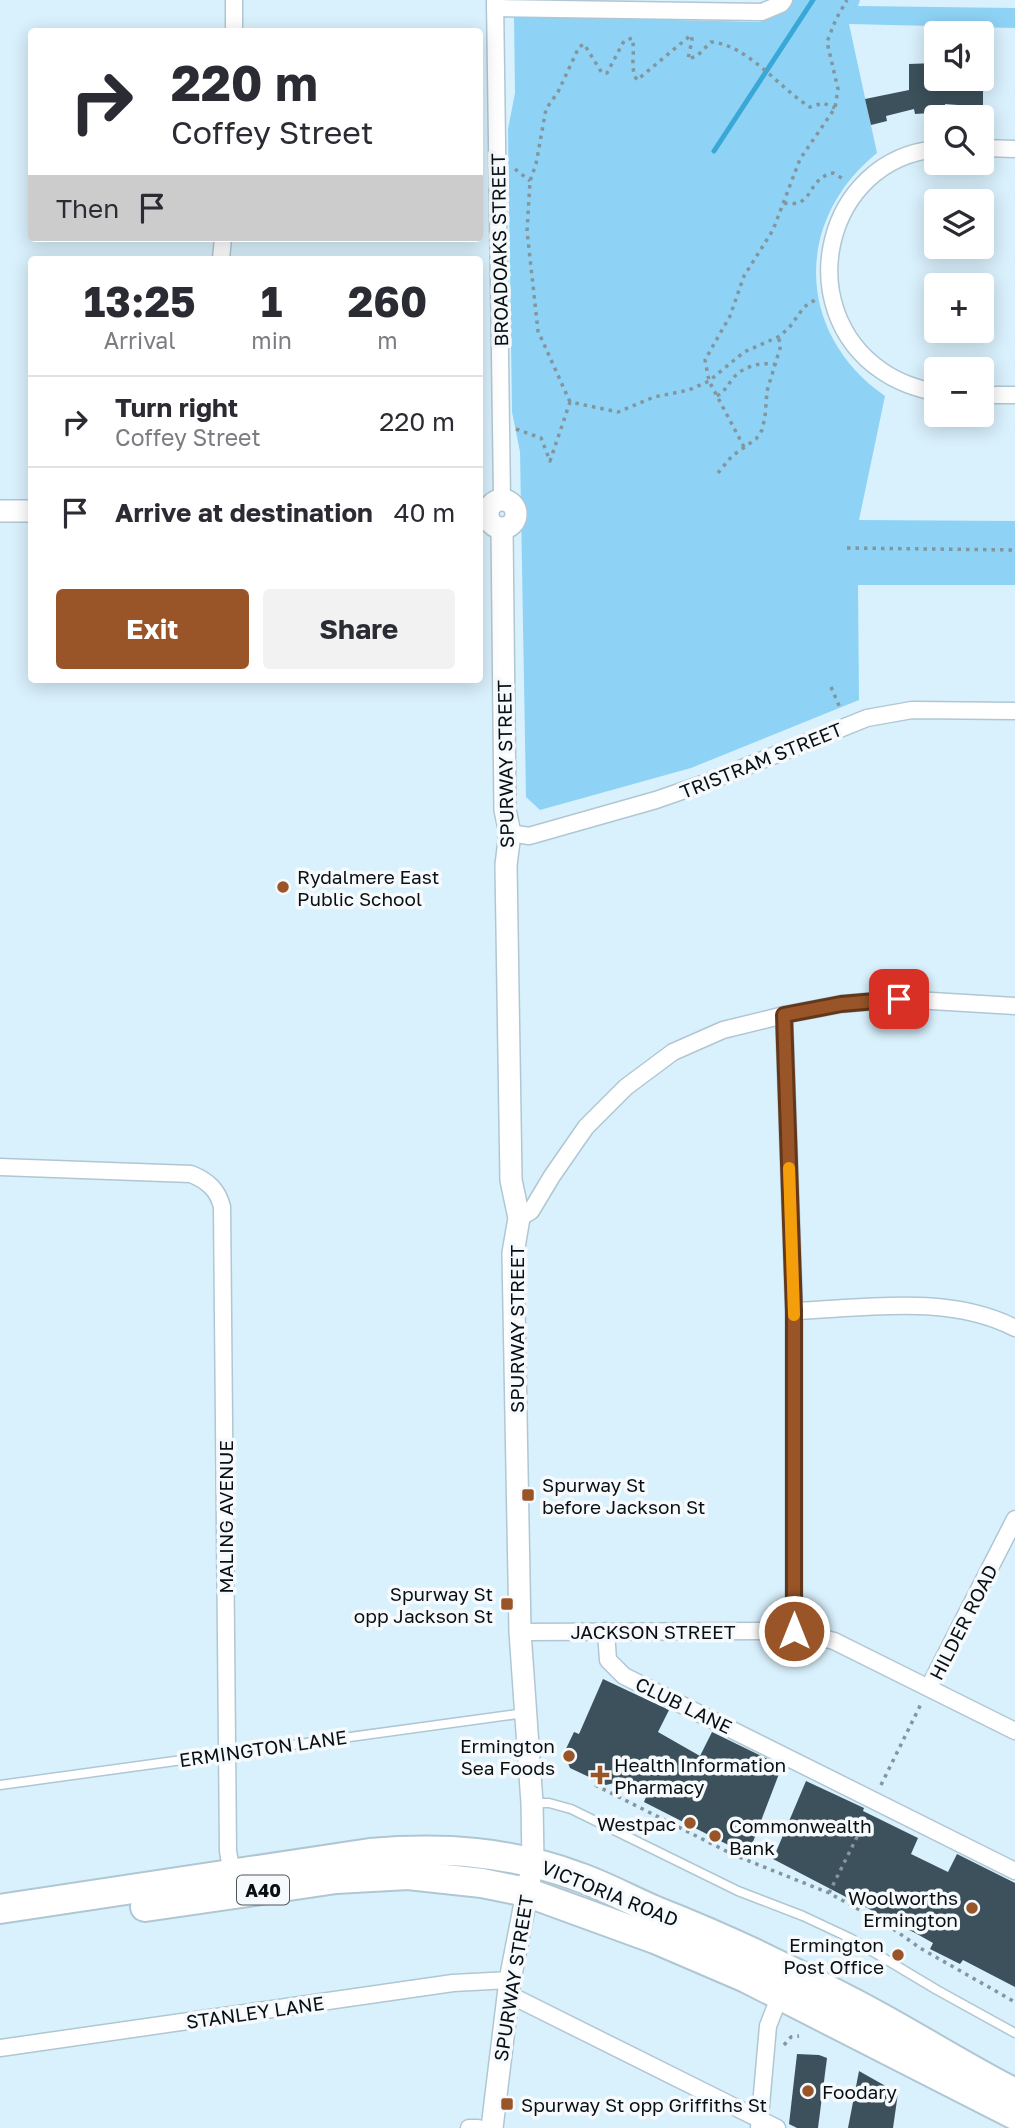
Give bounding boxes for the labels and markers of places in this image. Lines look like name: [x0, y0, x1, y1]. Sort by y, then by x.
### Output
place label: Rydalmere East Public School: [297, 865, 439, 910]
marker: Rydalmere East Public School: [275, 879, 291, 895]
pin: [869, 969, 929, 1029]
place label: Spurway St before Jackson St: [542, 1473, 705, 1518]
marker: Spurway St before Jackson St: [520, 1487, 536, 1503]
place label: Spurway St opp Jackson St: [354, 1582, 493, 1627]
marker: Spurway St opp Jackson St: [499, 1596, 515, 1612]
place label: Ermington Sea Foods: [460, 1734, 555, 1779]
marker: Ermington Sea Foods: [561, 1748, 577, 1764]
place label: Health Information Pharmacy: [614, 1753, 786, 1798]
marker: Health Information Pharmacy: [592, 1767, 608, 1783]
place label: Westpac: [597, 1812, 676, 1835]
place label: Commonwealth Bank: [729, 1814, 872, 1859]
marker: Westpac: [682, 1815, 698, 1831]
marker: Commonwealth Bank: [707, 1828, 723, 1844]
place label: Woolworths Ermington: [848, 1886, 958, 1931]
marker: Woolworths Ermington: [964, 1900, 980, 1916]
place label: Ermington Post Office: [783, 1933, 884, 1978]
marker: Ermington Post Office: [890, 1947, 906, 1963]
place label: Foodary: [822, 2080, 897, 2103]
marker: Foodary: [800, 2083, 816, 2099]
place label: Spurway St opp Griffiths St: [521, 2093, 767, 2116]
marker: Spurway St opp Griffiths St: [499, 2096, 515, 2112]

